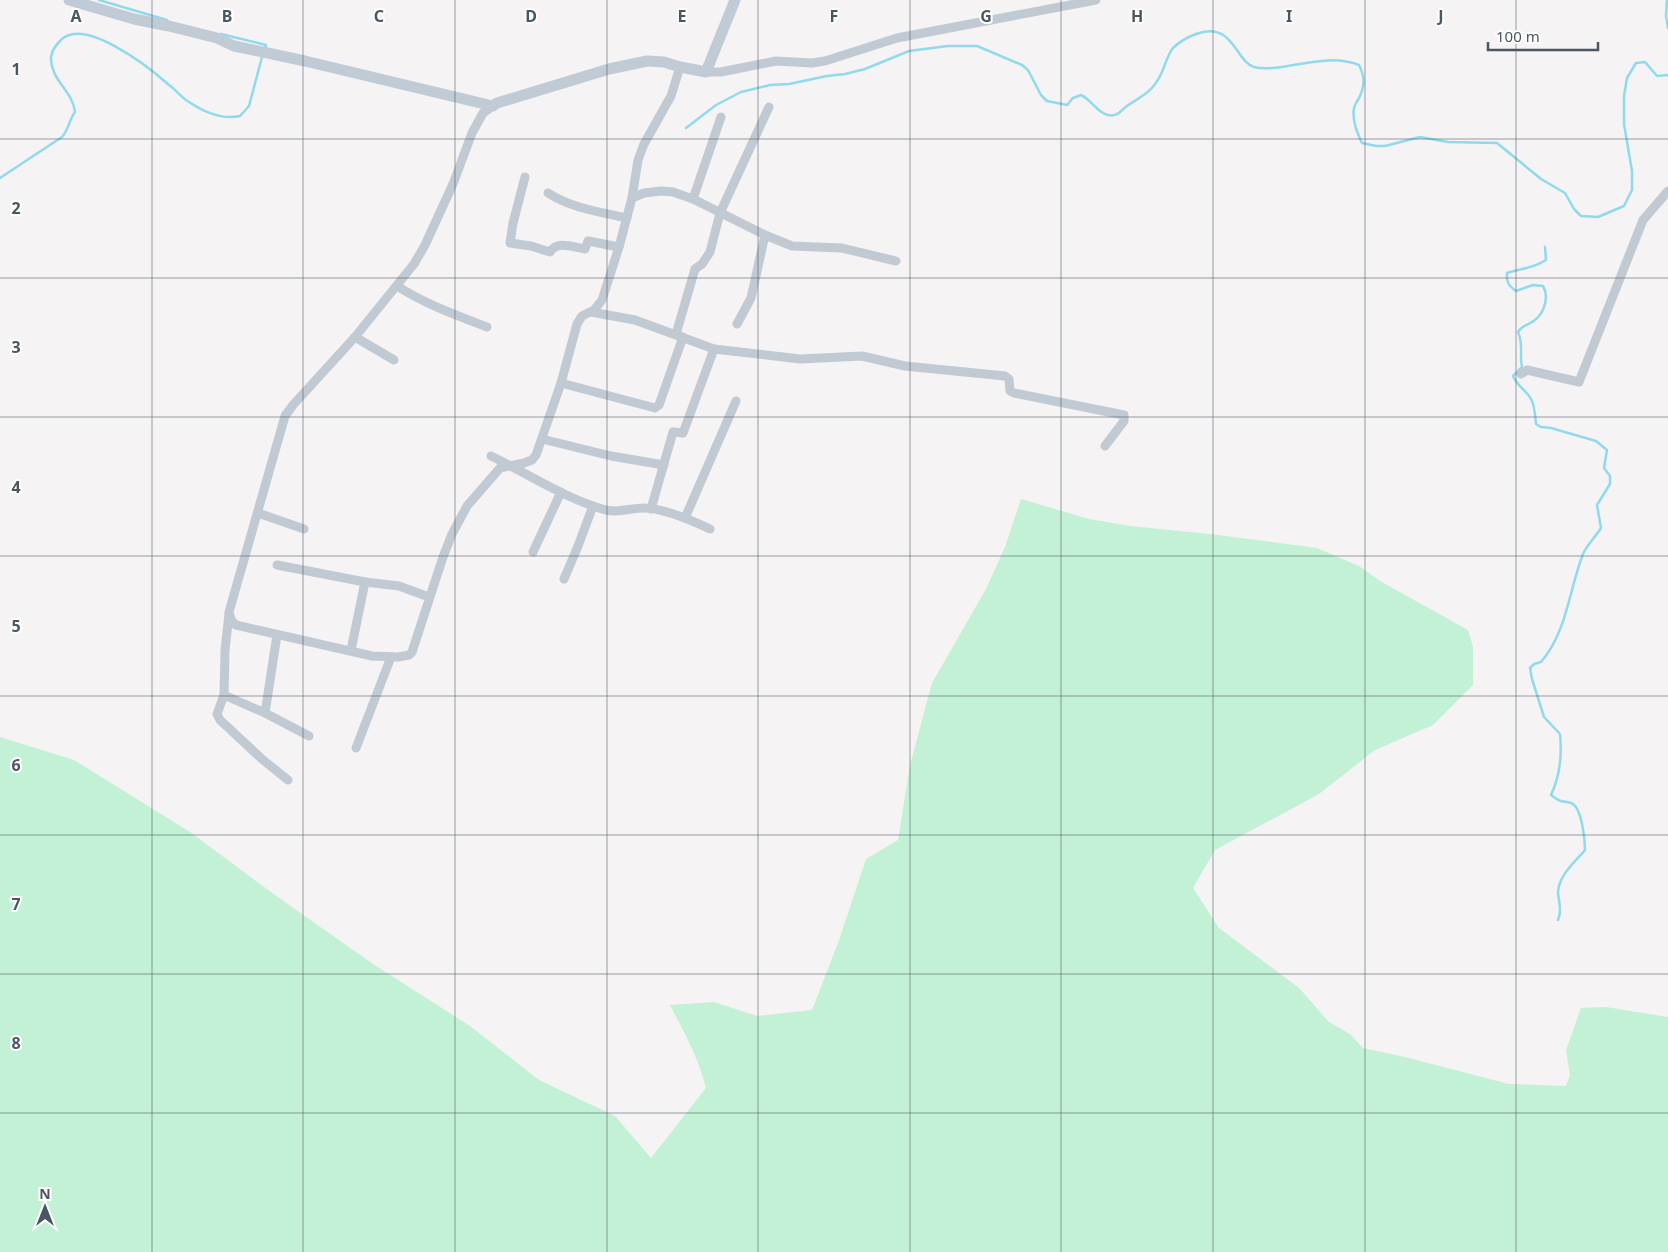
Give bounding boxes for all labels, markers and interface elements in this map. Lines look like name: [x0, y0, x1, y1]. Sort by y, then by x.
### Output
text: A: [70, 5, 82, 27]
text: B: [222, 5, 232, 27]
text: C: [374, 5, 384, 27]
text: D: [525, 5, 537, 27]
text: E: [678, 5, 687, 27]
text: F: [830, 5, 838, 27]
text: G: [980, 5, 992, 27]
text: H: [1131, 5, 1143, 27]
text: I: [1286, 5, 1292, 27]
text: J: [1436, 5, 1444, 27]
scale bar: [1488, 20, 1598, 52]
text: 100 m: [1496, 26, 1540, 46]
text: 1: [11, 58, 21, 80]
text: 2: [11, 197, 21, 219]
text: 3: [11, 336, 21, 358]
text: 4: [11, 476, 21, 498]
text: 5: [11, 615, 21, 637]
text: 6: [11, 754, 21, 776]
text: 7: [11, 893, 21, 915]
text: 8: [11, 1032, 21, 1054]
north arrow: [20, 1182, 70, 1232]
text: N: [39, 1184, 51, 1203]

